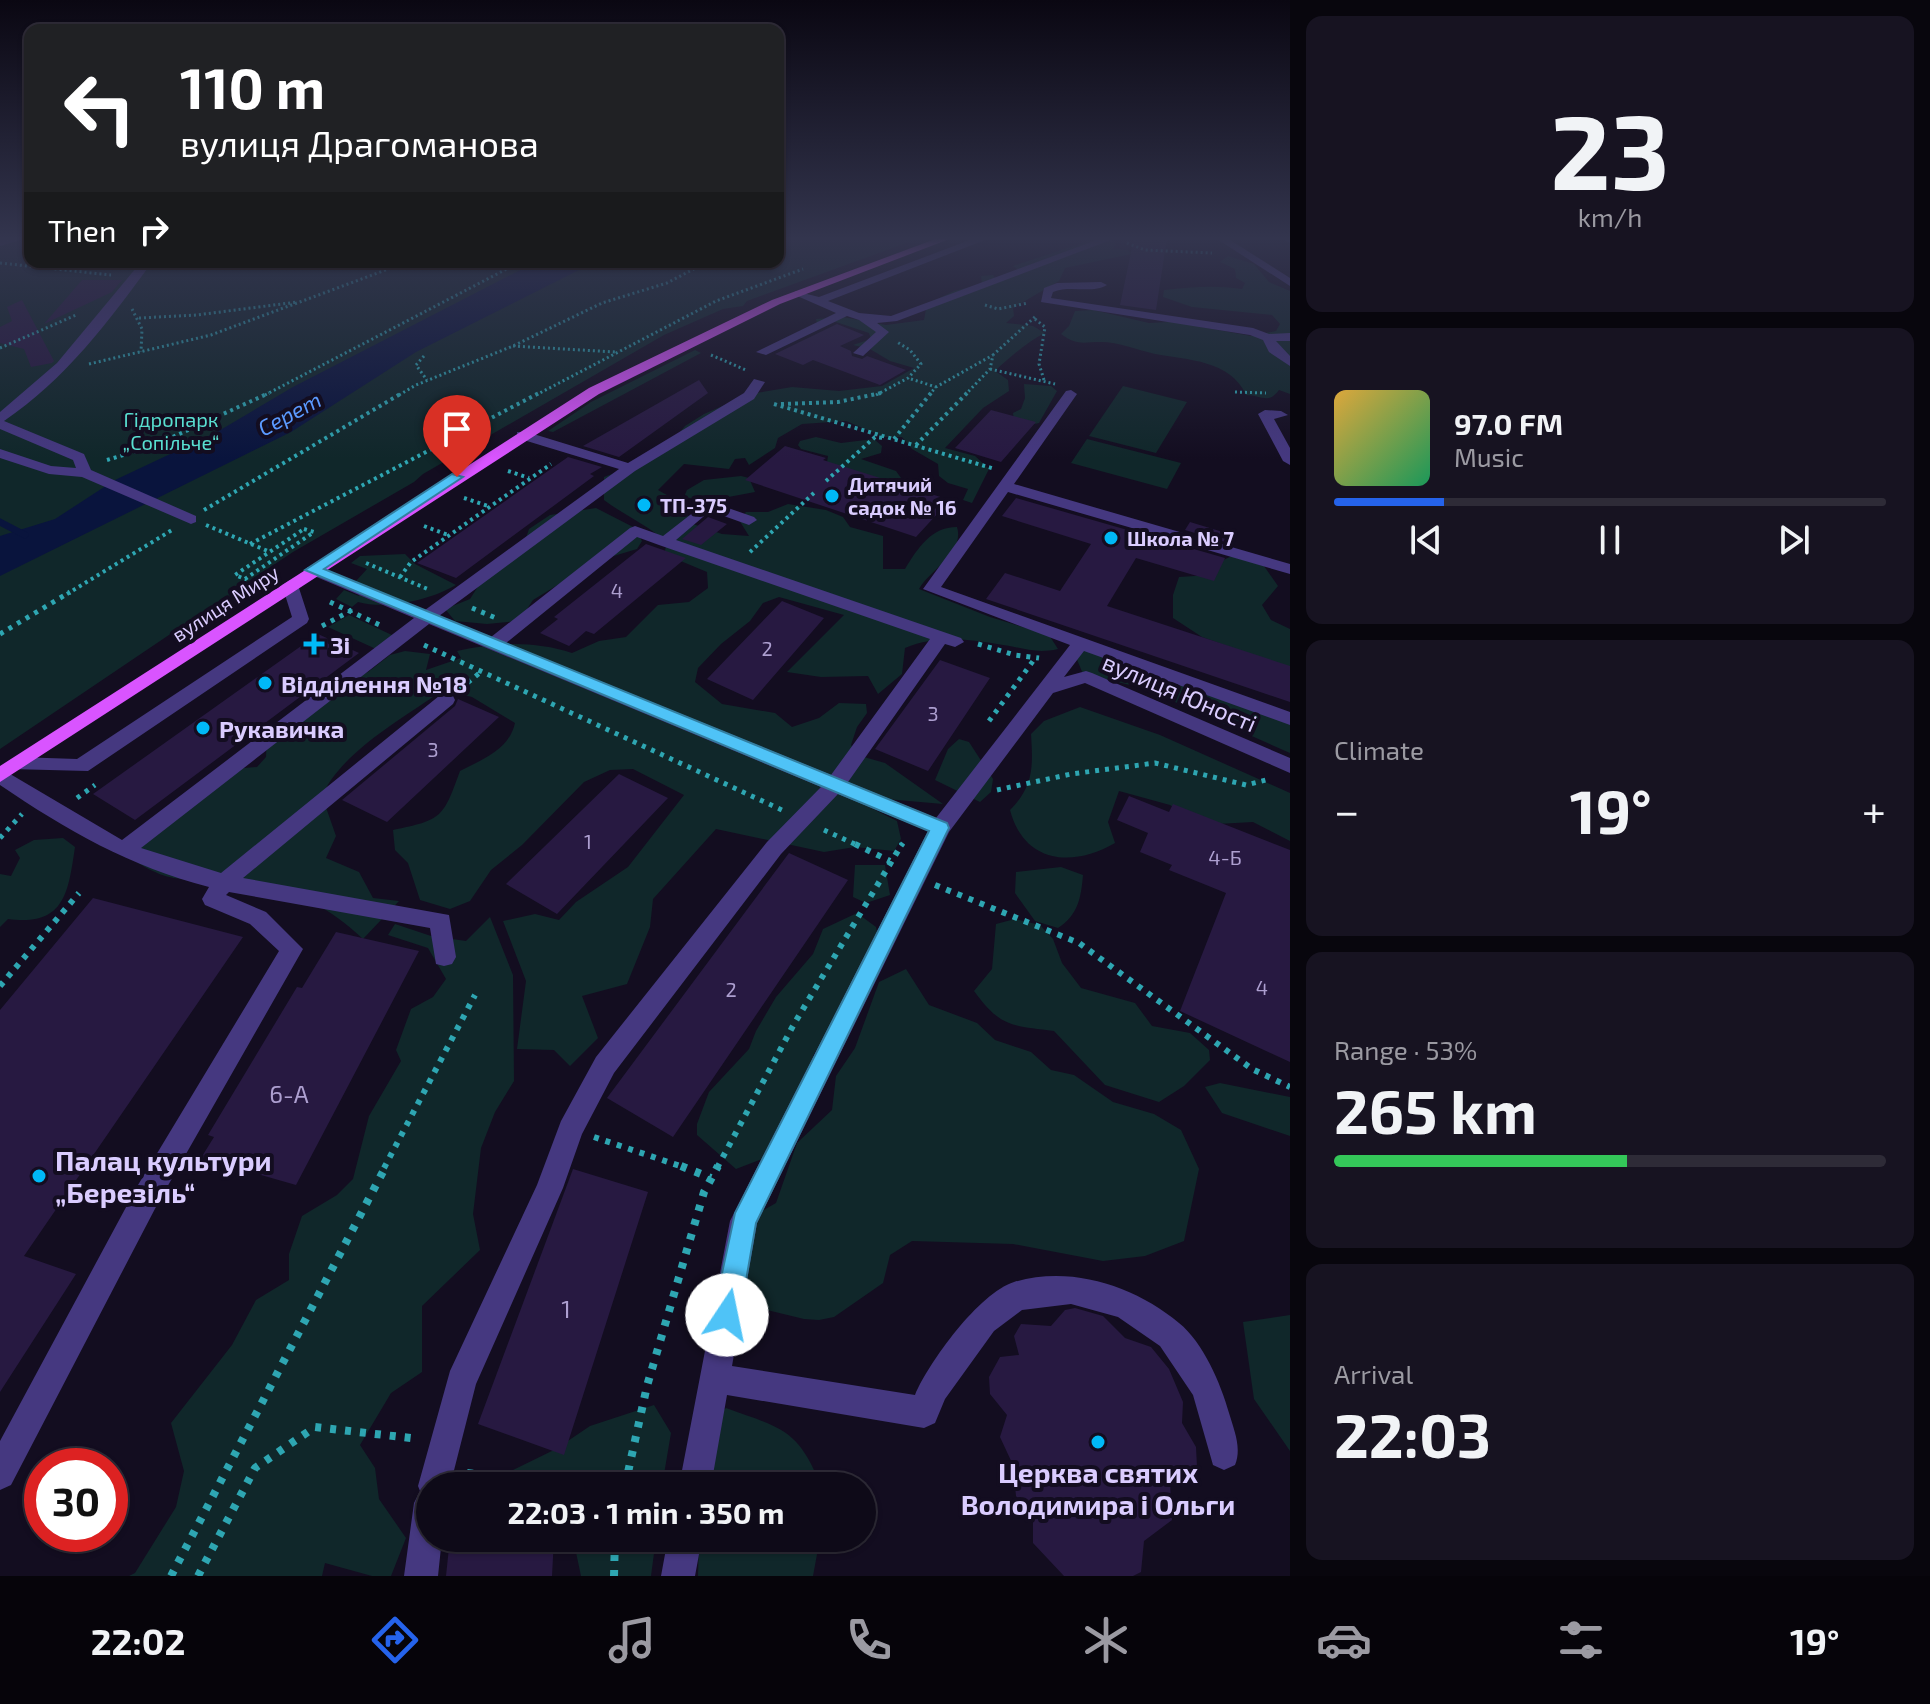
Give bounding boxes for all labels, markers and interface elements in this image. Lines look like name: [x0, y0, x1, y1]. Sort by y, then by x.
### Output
text: 110 m: [180, 53, 325, 120]
icon: left: [48, 56, 152, 160]
text: 23: [1550, 86, 1670, 211]
text: вулиця Драгоманова: [180, 121, 539, 164]
text: km/h: [1578, 201, 1642, 232]
icon: right: [132, 208, 176, 252]
text: Then: [48, 212, 116, 248]
water label: Серет: [253, 386, 325, 440]
pin: [423, 395, 491, 477]
text: 97.0 FM: [1454, 405, 1563, 441]
park label: Гідропарк „Сопільче“: [123, 407, 219, 454]
icon: arrive: [435, 407, 479, 451]
text: Music: [1454, 441, 1524, 472]
place label: Дитячий садок № 16: [848, 472, 957, 519]
marker: Дитячий садок № 16: [823, 487, 841, 505]
place label: ТП-375: [660, 493, 727, 517]
marker: ТП-375: [635, 496, 653, 514]
icon: previous: [1404, 518, 1448, 562]
icon: pause: [1588, 518, 1632, 562]
icon: next: [1772, 518, 1816, 562]
place label: Школа № 7: [1127, 526, 1234, 550]
marker: Школа № 7: [1102, 529, 1120, 547]
street label: вулиця Миру: [167, 559, 284, 647]
house number: 4: [611, 578, 623, 602]
place label: 3і: [330, 630, 350, 659]
marker: 3і: [305, 635, 323, 653]
house number: 2: [761, 636, 773, 660]
street label: вулиця Юності: [1098, 646, 1262, 738]
place label: Відділення №18: [281, 669, 468, 698]
marker: Відділення №18: [256, 674, 274, 692]
house number: 3: [927, 701, 939, 725]
place label: Рукавичка: [219, 714, 344, 743]
marker: Рукавичка: [194, 719, 212, 737]
text: Climate: [1334, 734, 1424, 765]
house number: 3: [427, 737, 439, 761]
text: 19°: [1570, 774, 1652, 846]
text: −: [1334, 783, 1360, 836]
text: +: [1862, 783, 1886, 836]
house number: 1: [584, 829, 592, 853]
house number: 4-Б: [1208, 845, 1242, 869]
house number: 4: [1256, 975, 1268, 999]
house number: 2: [725, 977, 737, 1001]
text: Range · 53%: [1334, 1034, 1477, 1065]
text: 265 km: [1334, 1074, 1537, 1146]
house number: 6-А: [269, 1079, 309, 1108]
place label: Палац культури „Березіль“: [55, 1143, 272, 1209]
marker: Палац культури „Березіль“: [30, 1167, 48, 1185]
position arrow: [685, 1273, 769, 1357]
house number: 1: [561, 1294, 571, 1323]
text: Arrival: [1334, 1358, 1413, 1389]
text: 22:03: [1334, 1398, 1491, 1470]
marker: Церква святих Володимира і Ольги: [1089, 1433, 1107, 1451]
speed limit sign: 30: [24, 1448, 128, 1552]
place label: Церква святих Володимира і Ольги: [961, 1455, 1235, 1521]
text: 22:03 · 1 min · 350 m: [507, 1494, 785, 1530]
icon: directions: [367, 1612, 423, 1668]
icon: music: [604, 1612, 660, 1668]
icon: phone: [841, 1612, 897, 1668]
icon: climate: [1078, 1612, 1134, 1668]
icon: car: [1316, 1612, 1372, 1668]
icon: filters: [1553, 1612, 1609, 1668]
text: 22:02: [91, 1619, 185, 1662]
text: 19°: [1790, 1619, 1839, 1662]

